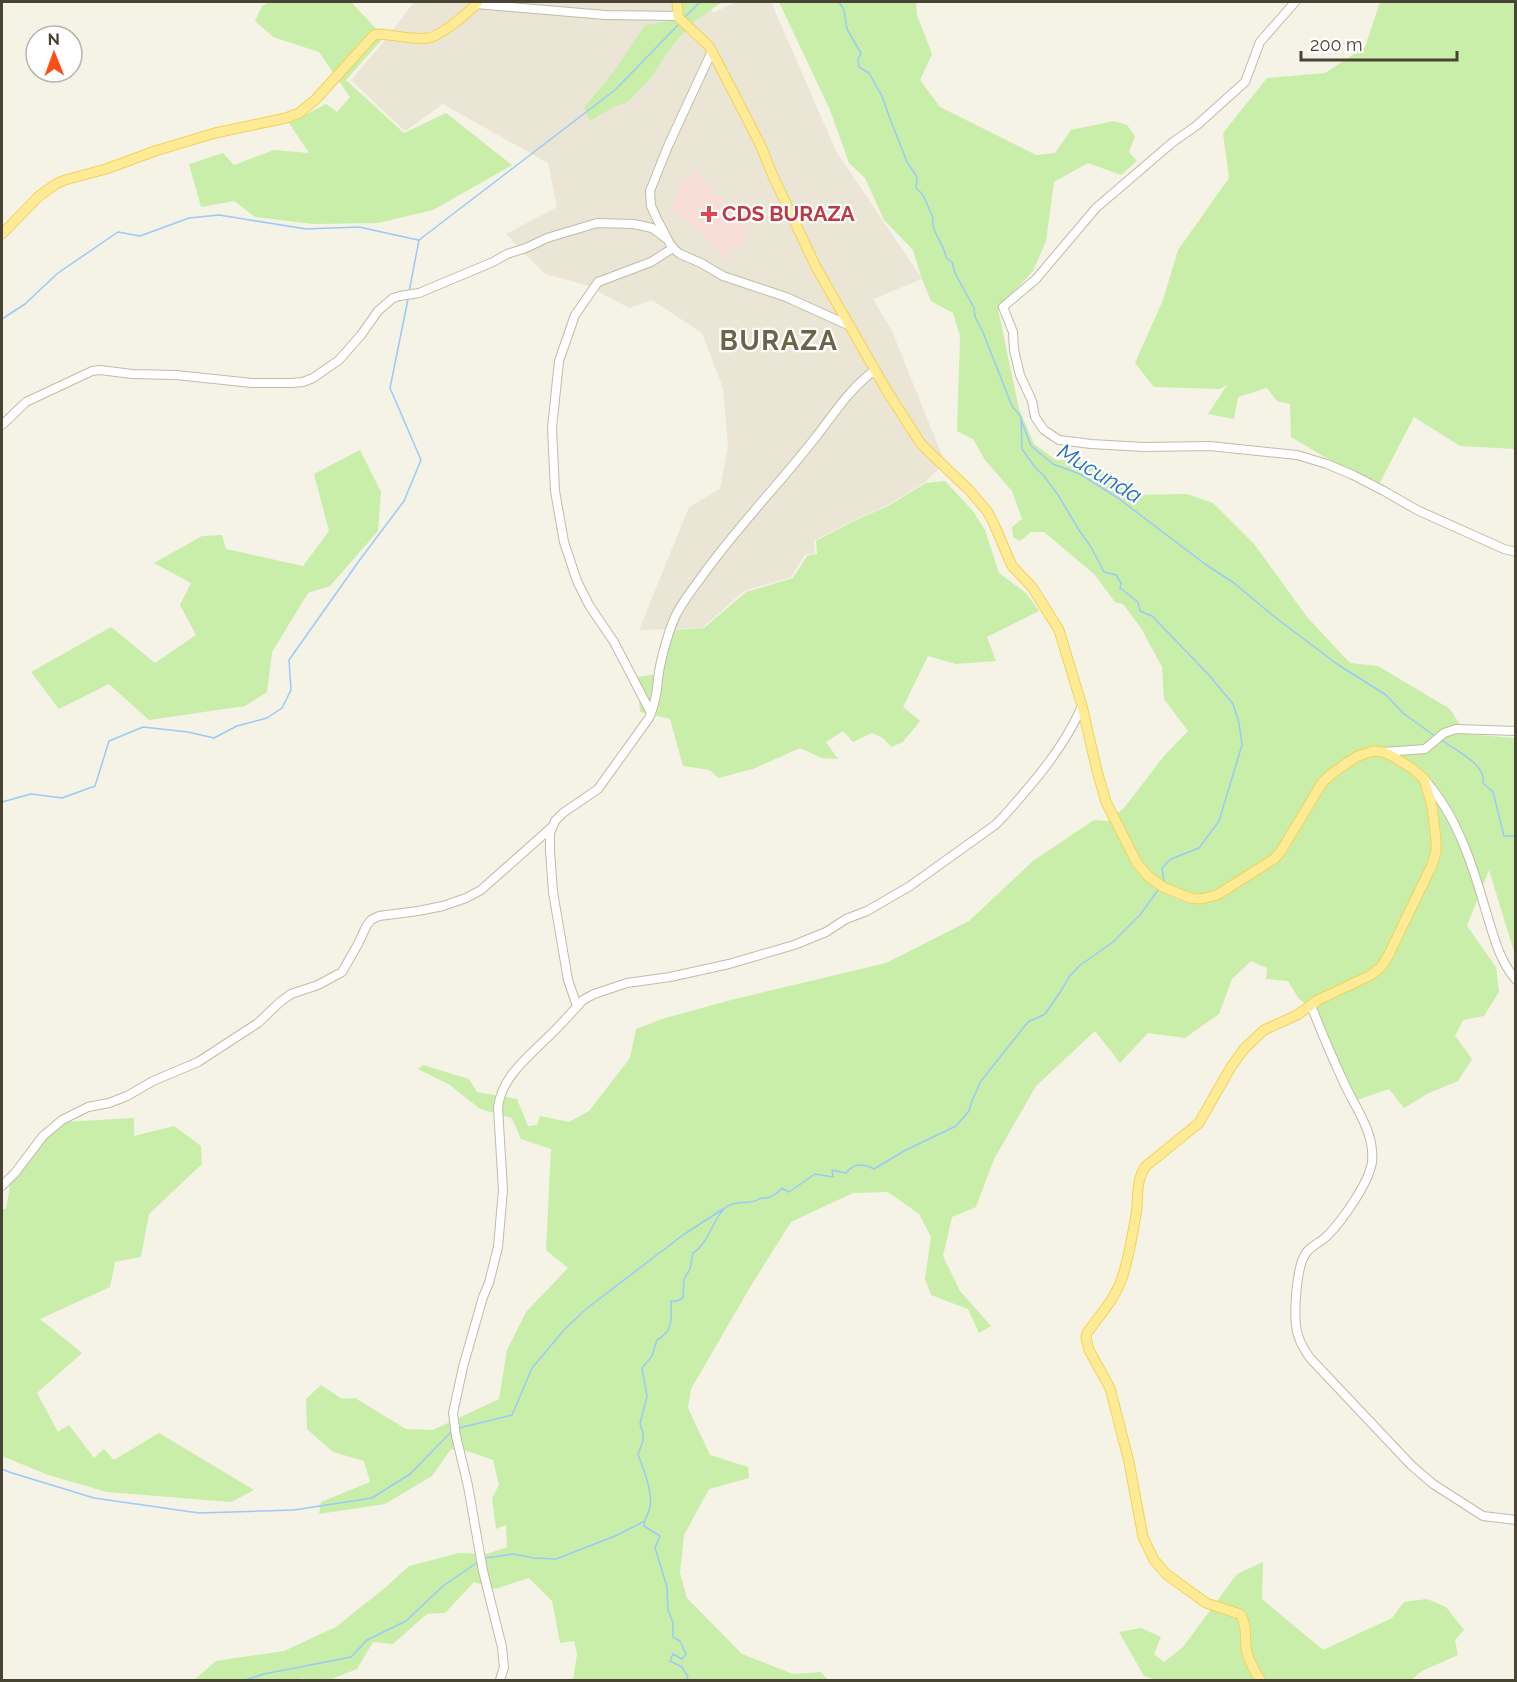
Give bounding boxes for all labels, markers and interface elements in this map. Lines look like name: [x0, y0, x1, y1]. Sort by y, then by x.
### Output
north arrow: [24, 24, 84, 84]
scale bar: [1301, 24, 1457, 62]
text: N: [47, 30, 60, 49]
text: 200 m: [1310, 34, 1363, 55]
place label: CDS BURAZA: [722, 201, 856, 226]
marker: CDS BURAZA: [700, 205, 718, 223]
district label: BURAZA: [720, 325, 838, 356]
water label: Mucunda: [1053, 438, 1147, 508]

